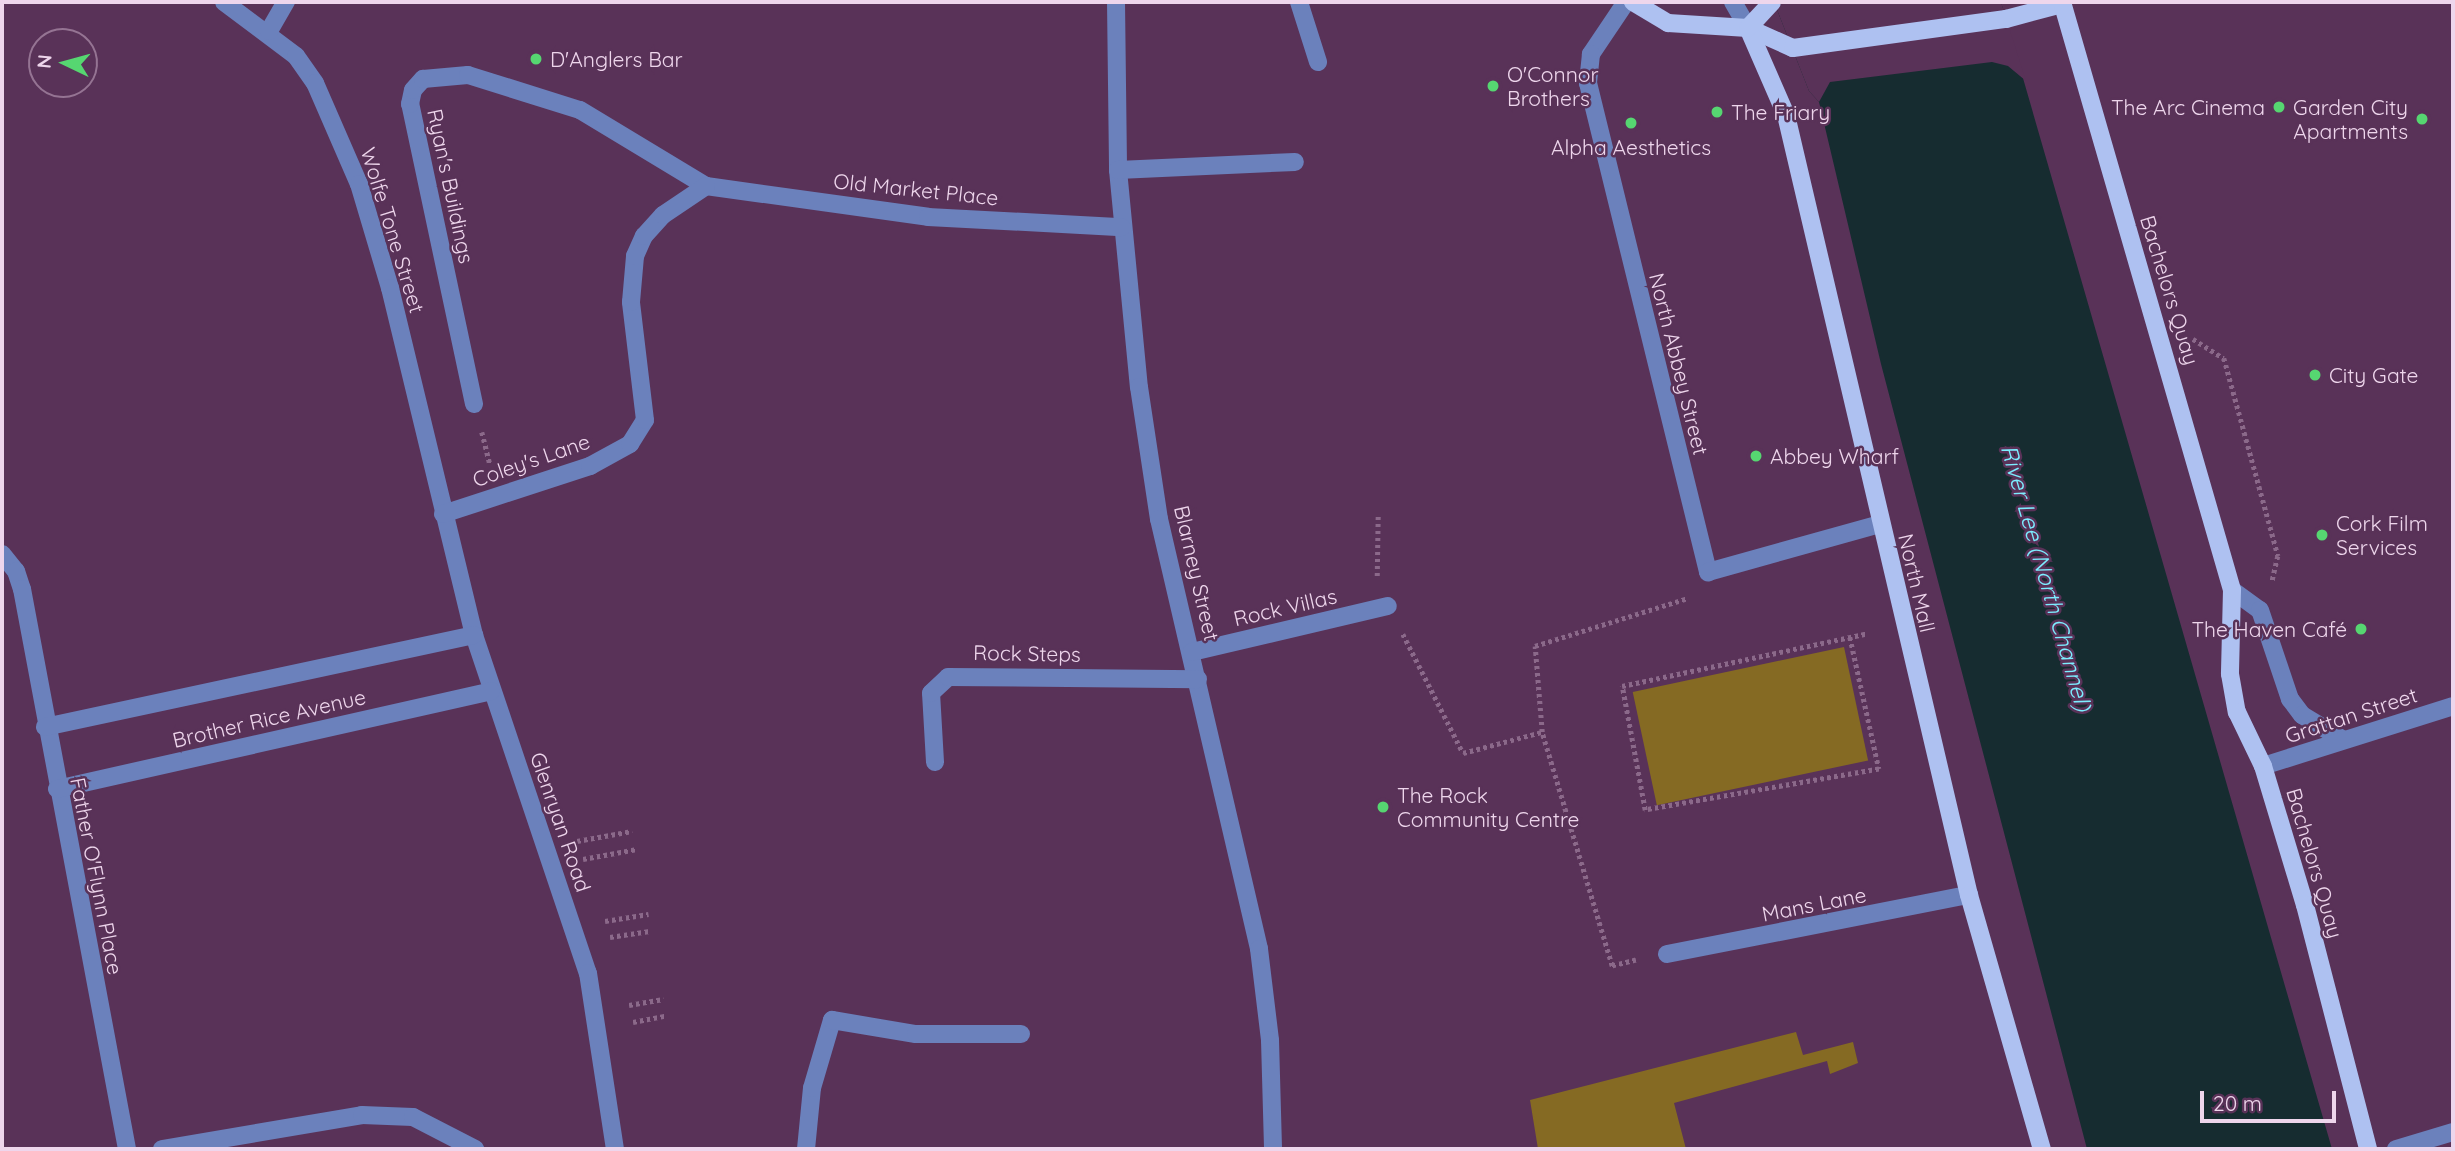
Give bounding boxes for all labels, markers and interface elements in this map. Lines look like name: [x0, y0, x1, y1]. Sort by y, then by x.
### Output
north arrow: [28, 28, 98, 98]
place label: D'Anglers Bar: [550, 46, 683, 72]
marker: D'Anglers Bar: [528, 51, 544, 67]
text: N: [32, 53, 57, 69]
place label: O'Connor Brothers: [1507, 61, 1599, 111]
marker: O'Connor Brothers: [1485, 78, 1501, 94]
place label: The Arc Cinema: [2111, 94, 2265, 120]
place label: Garden City Apartments: [2293, 94, 2408, 144]
place label: The Friary: [1731, 99, 1830, 125]
marker: The Arc Cinema: [2271, 99, 2287, 115]
marker: The Friary: [1709, 104, 1725, 120]
street label: Ryan's Buildings: [422, 106, 480, 266]
marker: Garden City Apartments: [2414, 111, 2430, 127]
marker: Alpha Aesthetics: [1623, 115, 1639, 131]
place label: Alpha Aesthetics: [1551, 134, 1711, 160]
street label: Wolfe Tone Street: [356, 144, 430, 316]
street label: Old Market Place: [832, 168, 1000, 210]
street label: Bachelors Quay: [2135, 212, 2205, 368]
street label: North Abbey Street: [1644, 270, 1714, 458]
place label: City Gate: [2329, 362, 2418, 388]
marker: City Gate: [2307, 367, 2323, 383]
street label: Coley's Lane: [469, 428, 593, 492]
water label: River Lee (North Channel): [1995, 442, 2097, 714]
place label: Abbey Wharf: [1770, 443, 1899, 469]
marker: Abbey Wharf: [1748, 448, 1764, 464]
street label: Blarney Street: [1169, 503, 1225, 643]
place label: Cork Film Services: [2336, 510, 2428, 560]
marker: Cork Film Services: [2314, 527, 2330, 543]
street label: North Mall: [1893, 531, 1941, 635]
street label: Rock Villas: [1231, 583, 1339, 631]
place label: The Haven Café: [2191, 616, 2347, 642]
marker: The Haven Café: [2353, 621, 2369, 637]
street label: Rock Steps: [973, 639, 1081, 667]
street label: Grattan Street: [2282, 682, 2420, 748]
street label: Brother Rice Avenue: [170, 684, 368, 752]
street label: Glenryan Road: [525, 749, 597, 895]
street label: Father O'Flynn Place: [66, 775, 128, 977]
place label: The Rock Community Centre: [1397, 782, 1579, 832]
street label: Bachelors Quay: [2282, 785, 2348, 941]
marker: The Rock Community Centre: [1375, 799, 1391, 815]
street label: Mans Lane: [1760, 882, 1868, 926]
scale bar: [2203, 1078, 2340, 1122]
text: 20 m: [2213, 1090, 2262, 1116]

